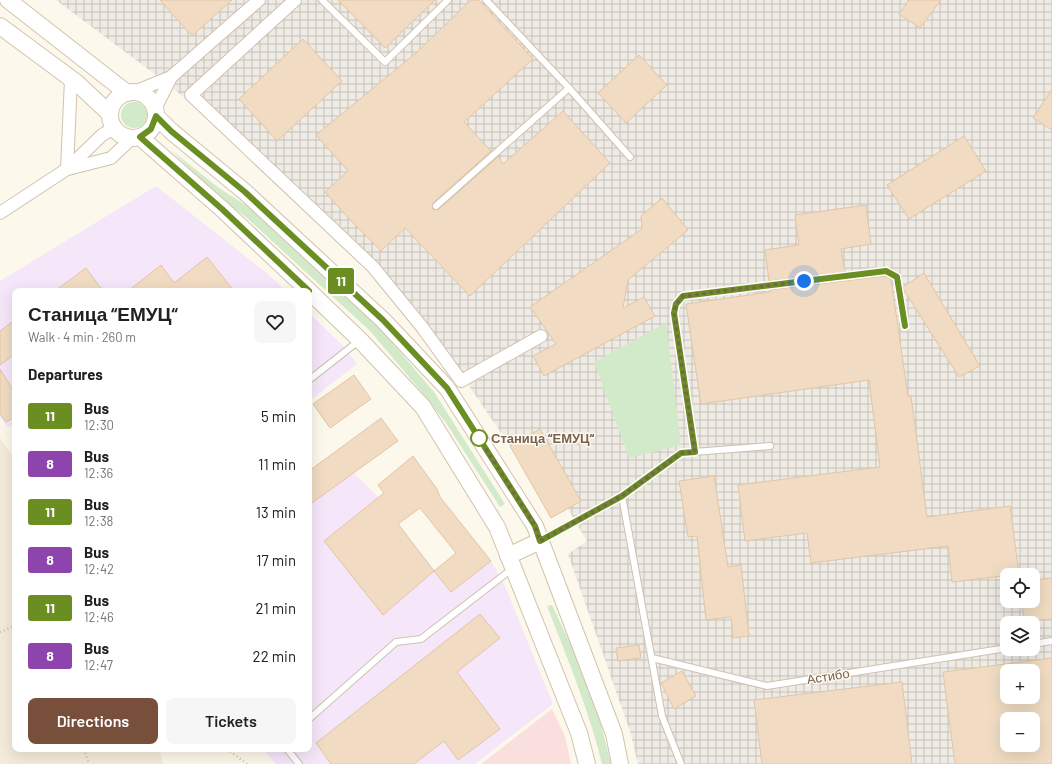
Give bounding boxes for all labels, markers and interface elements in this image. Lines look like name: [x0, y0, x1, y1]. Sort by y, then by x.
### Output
line badge: 11: [323, 268, 359, 294]
your location: [794, 271, 814, 291]
text: 11: [336, 272, 346, 289]
button: heart: [254, 301, 296, 343]
text: Станица “ЕМУЦ“: [28, 302, 178, 325]
text: Walk · 4 min · 260 m: [28, 329, 136, 345]
text: Departures: [28, 365, 103, 383]
text: Bus: [84, 399, 109, 417]
text: 11: [45, 407, 55, 424]
text: 5 min: [261, 407, 296, 425]
text: 12:30: [84, 417, 114, 433]
marker: Станица “ЕМУЦ“: [470, 429, 488, 447]
place label: Станица “ЕМУЦ“: [491, 430, 595, 446]
text: Bus: [84, 447, 109, 465]
text: 8: [46, 455, 54, 472]
text: 11 min: [258, 455, 296, 473]
text: 12:36: [84, 465, 113, 481]
text: Bus: [84, 495, 109, 513]
text: 11: [45, 503, 55, 520]
text: 13 min: [256, 503, 296, 521]
text: 12:38: [84, 513, 113, 529]
text: Bus: [84, 543, 109, 561]
text: 8: [46, 551, 54, 568]
text: 17 min: [256, 551, 296, 569]
text: 12:42: [84, 561, 114, 577]
map controls: [1000, 568, 1040, 752]
button: locate: [1000, 568, 1040, 608]
text: Bus: [84, 591, 109, 609]
text: 11: [45, 599, 55, 616]
text: 21 min: [256, 599, 296, 617]
text: 12:46: [84, 609, 114, 625]
button: layers: [1000, 616, 1040, 656]
text: Bus: [84, 639, 109, 657]
text: 8: [46, 647, 54, 664]
text: 22 min: [253, 647, 296, 665]
text: 12:47: [84, 657, 113, 673]
button: +: [1000, 664, 1040, 704]
street label: Астибо: [805, 665, 851, 687]
button: Directions: [28, 698, 158, 744]
button: Tickets: [166, 698, 296, 744]
button: −: [1000, 712, 1040, 752]

